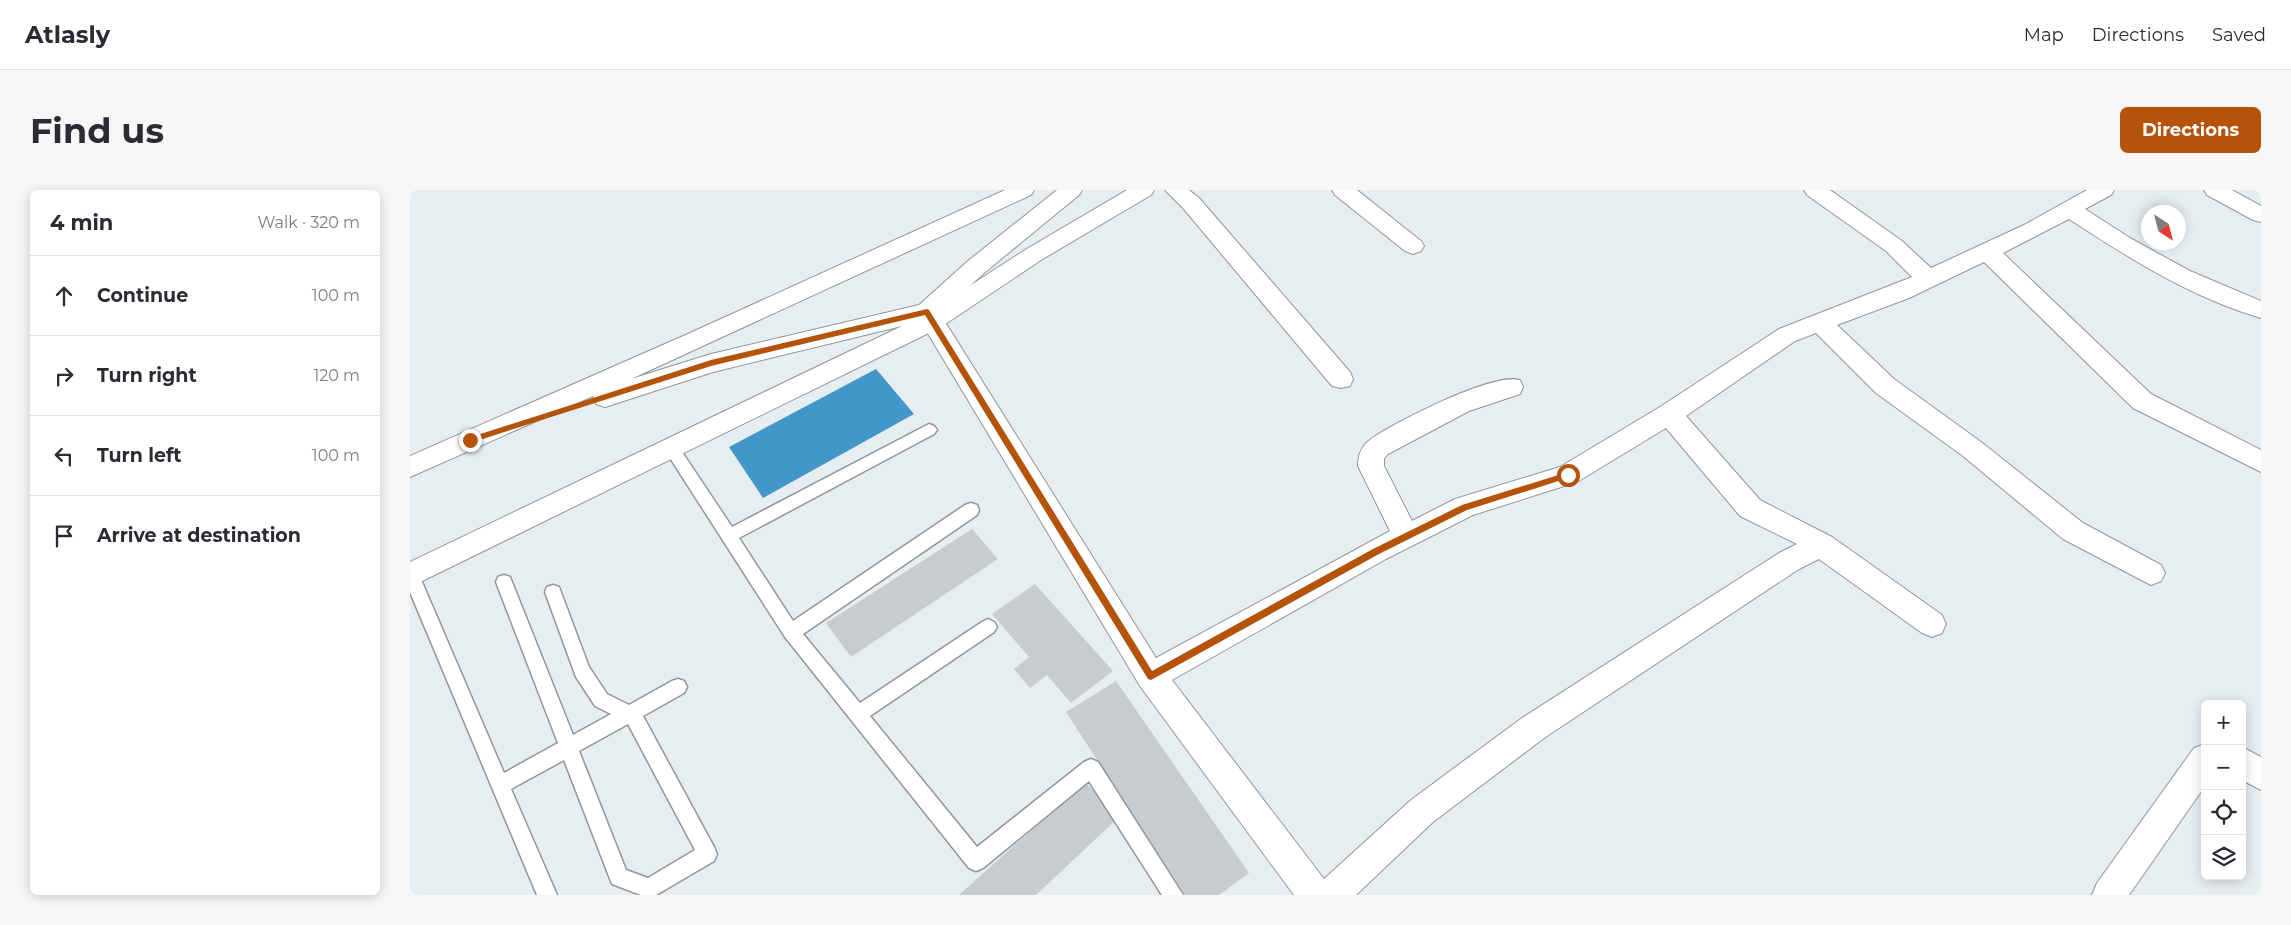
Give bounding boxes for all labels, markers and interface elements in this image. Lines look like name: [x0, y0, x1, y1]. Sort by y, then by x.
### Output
text: Atlasly: [25, 20, 110, 49]
text: Map: [2024, 24, 2064, 46]
text: Directions: [2092, 24, 2184, 46]
text: Saved: [2212, 24, 2266, 46]
button: Directions: [2120, 107, 2261, 153]
text: Find us: [30, 109, 164, 152]
north arrow: [2141, 205, 2186, 250]
text: 4 min: [50, 210, 113, 235]
text: Walk · 320 m: [258, 213, 360, 232]
icon: ahead: [50, 282, 78, 310]
text: Continue: [97, 284, 188, 307]
text: 100 m: [312, 286, 360, 305]
icon: right: [50, 362, 78, 390]
text: Turn right: [97, 364, 197, 387]
text: 120 m: [313, 366, 360, 385]
route end: [459, 429, 482, 452]
icon: left: [50, 442, 78, 470]
text: Turn left: [97, 444, 182, 467]
text: 100 m: [312, 446, 360, 465]
route start: [1557, 464, 1580, 487]
icon: arrive: [50, 522, 78, 550]
text: Arrive at destination: [97, 524, 301, 547]
map controls: [2201, 700, 2246, 880]
button: +: [2201, 700, 2246, 745]
button: −: [2201, 745, 2246, 790]
button: locate: [2201, 790, 2246, 835]
button: layers: [2201, 835, 2246, 880]

